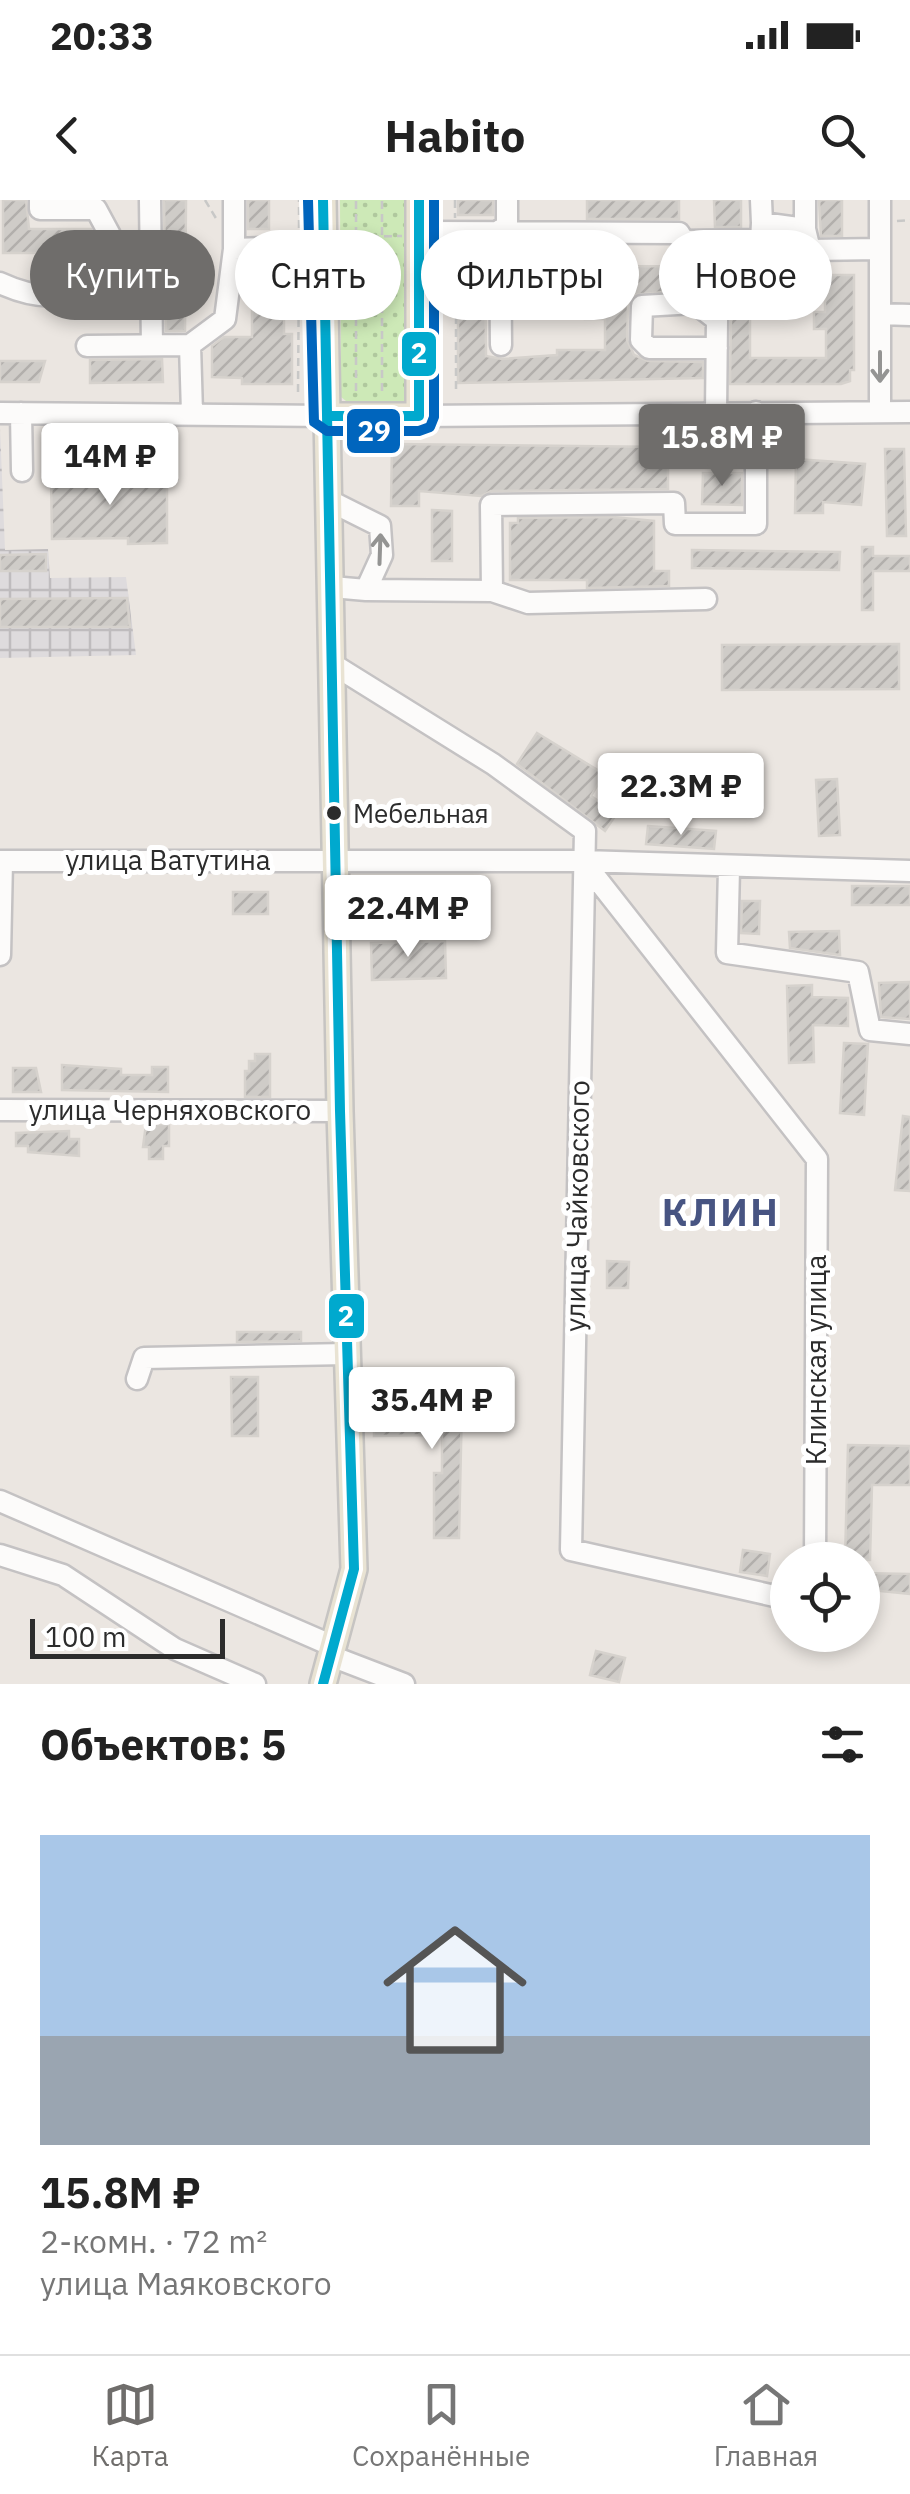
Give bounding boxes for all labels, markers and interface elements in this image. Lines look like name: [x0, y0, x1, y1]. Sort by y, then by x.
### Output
text: 20:33: [50, 11, 154, 60]
text: Habito: [385, 106, 525, 164]
icon: back: [40, 108, 95, 163]
icon: search: [815, 108, 870, 163]
chip: Купить: [30, 230, 215, 320]
chip: Снять: [235, 230, 401, 320]
chip: Фильтры: [421, 230, 639, 320]
chip: Новое: [659, 230, 832, 320]
line badge: 2: [400, 330, 438, 378]
text: 2: [411, 334, 427, 371]
one-way arrow: [870, 350, 890, 383]
pin: 15.8M ₽: [630, 404, 814, 489]
line badge: 29: [345, 407, 402, 455]
text: 29: [357, 412, 391, 449]
text: 15.8M ₽: [661, 415, 783, 457]
pin: 14M ₽: [40, 423, 180, 508]
text: 14M ₽: [63, 434, 157, 476]
one-way arrow: [370, 533, 389, 566]
pin: 22.3M ₽: [589, 753, 773, 838]
text: 22.3M ₽: [620, 764, 742, 806]
place label: Мебельная: [353, 796, 489, 830]
marker: Мебельная: [324, 803, 344, 823]
street label: улица Ватутина: [65, 841, 271, 878]
pin: 22.4M ₽: [316, 875, 500, 960]
text: 22.4M ₽: [347, 886, 469, 928]
street label: улица Чайковского: [556, 1080, 597, 1332]
street label: улица Черняховского: [29, 1091, 311, 1128]
district label: КЛИН: [662, 1187, 780, 1236]
street label: Клинская улица: [797, 1255, 834, 1465]
line badge: 2: [327, 1292, 366, 1340]
text: 2: [338, 1297, 354, 1334]
pin: 35.4M ₽: [340, 1367, 524, 1452]
text: 35.4M ₽: [371, 1378, 493, 1420]
map controls: [770, 1542, 880, 1652]
button: locate: [770, 1542, 880, 1652]
scale bar: [30, 1614, 225, 1658]
text: 100 m: [45, 1618, 126, 1655]
text: Объектов: 5: [40, 1717, 286, 1772]
icon: filters: [815, 1717, 870, 1772]
icon: home: [365, 1900, 545, 2080]
text: 15.8M ₽: [40, 2165, 201, 2220]
text: 2-комн. · 72 m²: [40, 2220, 267, 2262]
text: улица Маяковского: [40, 2262, 332, 2304]
tab: Карта: [92, 2377, 169, 2474]
tab: Сохранённые: [352, 2377, 530, 2474]
tab: Главная: [714, 2377, 818, 2474]

